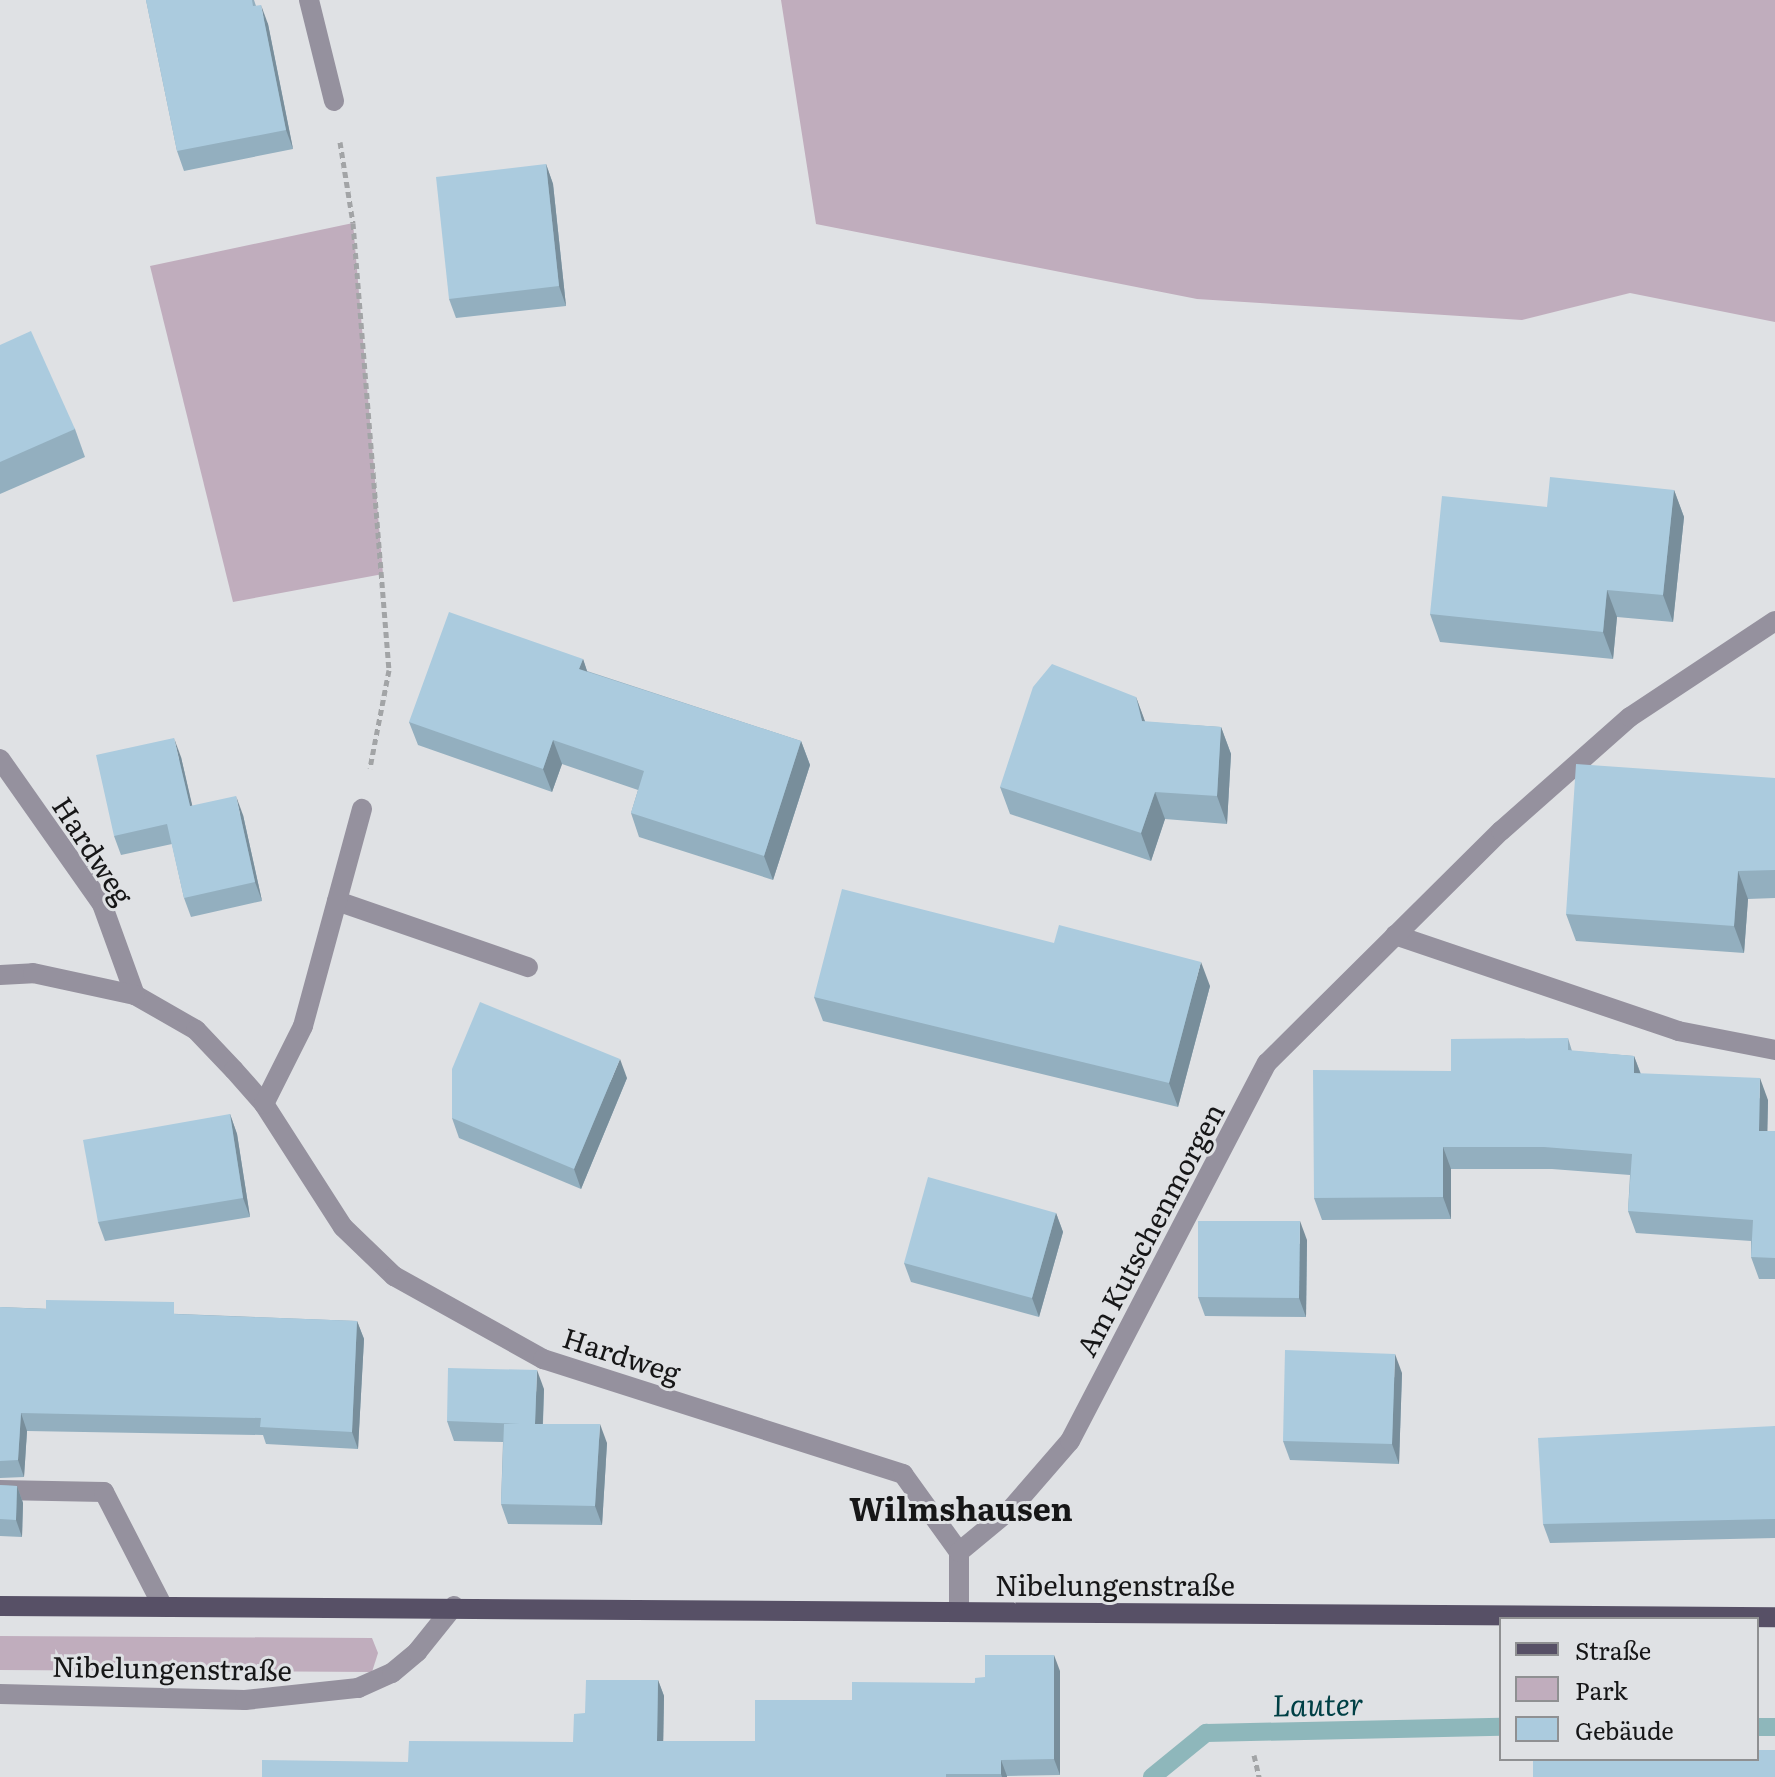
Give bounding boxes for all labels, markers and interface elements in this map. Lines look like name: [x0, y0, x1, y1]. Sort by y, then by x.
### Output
street label: Hardweg: [47, 790, 141, 910]
street label: Am Kutschenmorgen: [1068, 1097, 1230, 1361]
street label: Hardweg: [559, 1319, 685, 1389]
district label: Wilmshausen: [849, 1488, 1073, 1526]
street label: Nibelungenstraße: [995, 1567, 1235, 1601]
legend: [1499, 1617, 1759, 1761]
text: Straße: [1575, 1632, 1651, 1667]
street label: Nibelungenstraße: [52, 1648, 292, 1686]
text: Park: [1575, 1672, 1628, 1707]
water label: Lauter: [1272, 1684, 1364, 1722]
text: Gebäude: [1575, 1712, 1674, 1747]

